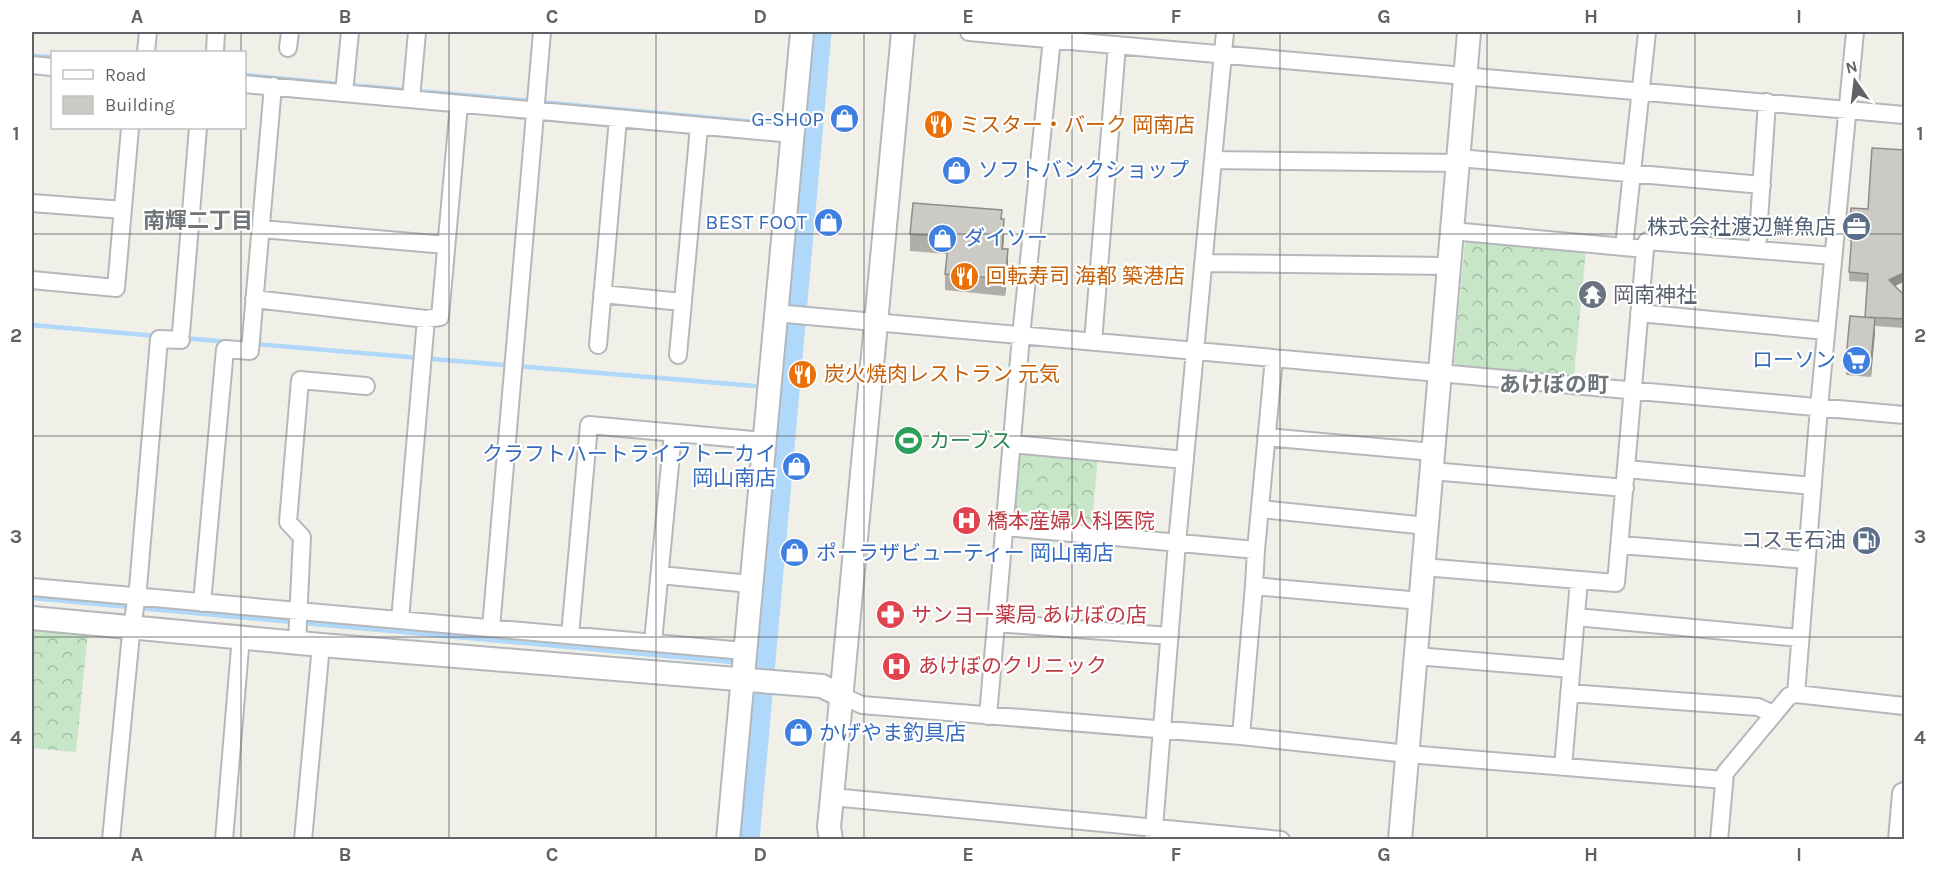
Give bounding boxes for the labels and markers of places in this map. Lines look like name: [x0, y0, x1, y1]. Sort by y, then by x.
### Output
shop icon: G-SHOP: [829, 103, 861, 135]
place label: G-SHOP: [751, 107, 824, 131]
restaurant icon: ミスター・バーク 岡南店: [922, 109, 954, 141]
place label: ミスター・バーク 岡南店: [959, 113, 1195, 137]
shop icon: ソフトバンクショップ: [941, 154, 973, 186]
place label: ソフトバンクショップ: [978, 158, 1189, 182]
shop icon: BEST FOOT: [812, 206, 844, 238]
place label: BEST FOOT: [705, 210, 807, 234]
office icon: 株式会社渡辺鮮魚店: [1841, 211, 1873, 243]
place label: 株式会社渡辺鮮魚店: [1647, 215, 1836, 239]
shop icon: ダイソー: [927, 222, 959, 254]
place label: ダイソー: [964, 226, 1048, 250]
restaurant icon: 回転寿司 海都 築港店: [949, 260, 981, 292]
place label: 回転寿司 海都 築港店: [986, 264, 1185, 288]
temple icon: 岡南神社: [1576, 279, 1608, 311]
place label: 岡南神社: [1613, 283, 1697, 307]
supermarket icon: ローソン: [1841, 344, 1873, 376]
place label: ローソン: [1752, 348, 1836, 372]
restaurant icon: 炭火焼肉レストラン 元気: [787, 358, 819, 390]
place label: 炭火焼肉レストラン 元気: [824, 362, 1060, 386]
sports icon: カーブス: [892, 425, 924, 457]
place label: カーブス: [929, 429, 1012, 453]
place label: クラフトハートライフトーカイ 岡山南店: [482, 442, 776, 490]
shop icon: クラフトハートライフトーカイ 岡山南店: [781, 450, 813, 482]
hospital icon: 橋本産婦人科医院: [950, 505, 982, 537]
place label: 橋本産婦人科医院: [987, 509, 1155, 533]
fuel station icon: コスモ石油: [1851, 524, 1883, 556]
place label: コスモ石油: [1741, 528, 1846, 552]
shop icon: ポーラザビューティー 岡山南店: [779, 537, 811, 569]
place label: ポーラザビューティー 岡山南店: [816, 541, 1114, 565]
pharmacy icon: サンヨー薬局 あけぼの店: [874, 599, 906, 631]
place label: サンヨー薬局 あけぼの店: [911, 603, 1147, 627]
hospital icon: あけぼのクリニック: [881, 650, 913, 682]
place label: あけぼのクリニック: [918, 654, 1107, 678]
shop icon: かげやま釣具店: [782, 717, 814, 749]
place label: かげやま釣具店: [819, 721, 966, 745]

